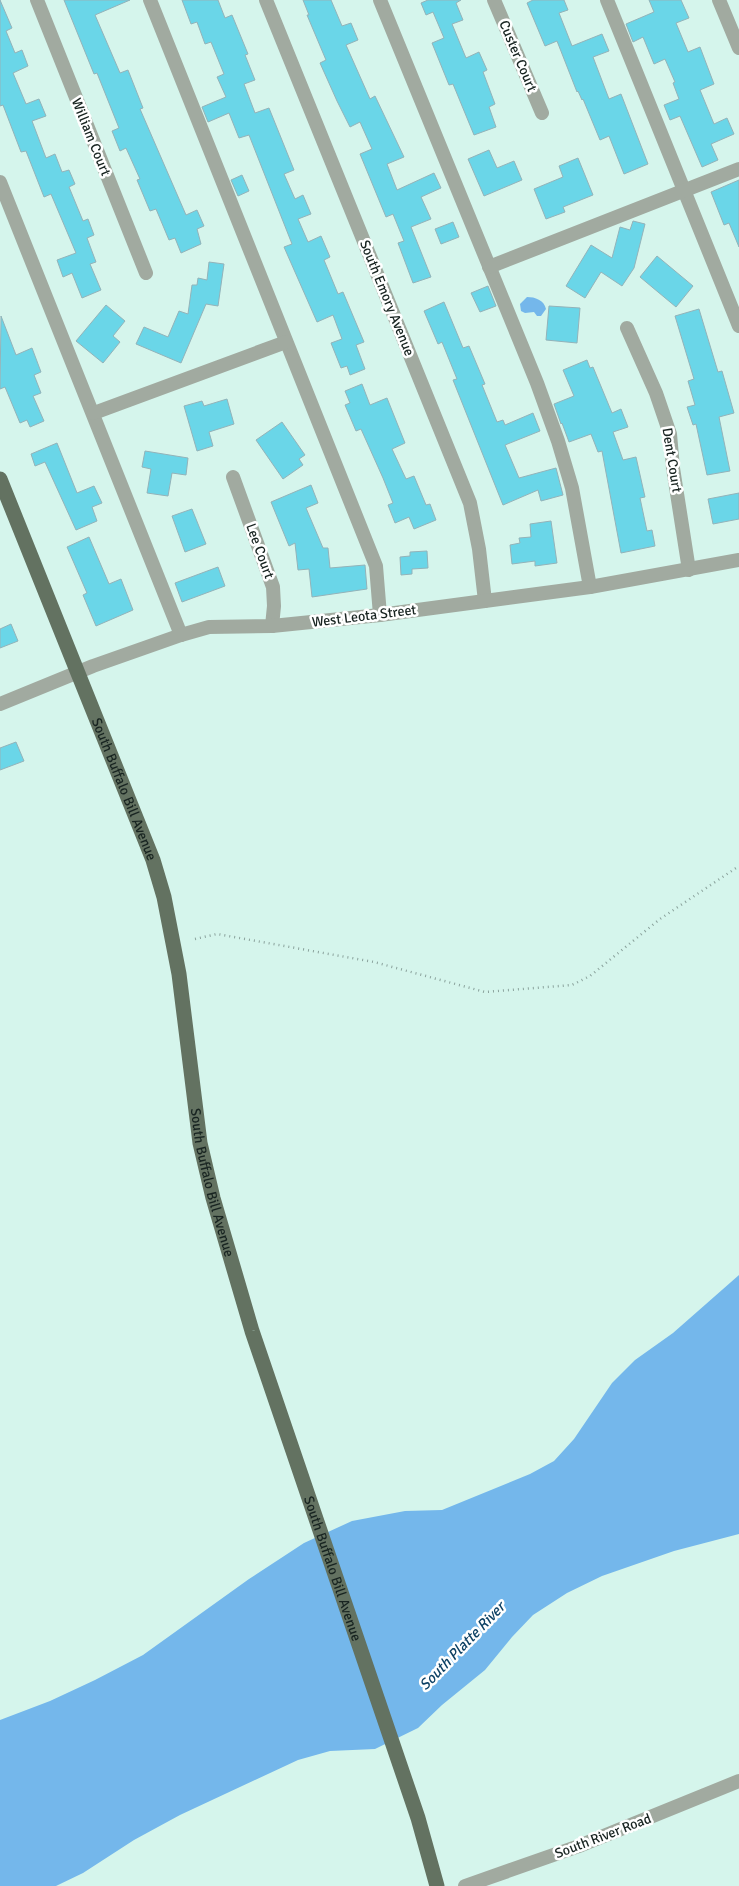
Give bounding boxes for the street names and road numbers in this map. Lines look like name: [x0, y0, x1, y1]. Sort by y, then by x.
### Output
street label: Custer Court: [495, 18, 541, 94]
street label: William Court: [68, 96, 114, 178]
street label: South Emory Avenue: [356, 238, 418, 358]
street label: Dent Court: [658, 426, 686, 494]
street label: Lee Court: [242, 521, 278, 581]
street label: West Leota Street: [311, 601, 417, 631]
street label: South Buffalo Bill Avenue: [88, 715, 161, 863]
street label: South Buffalo Bill Avenue: [187, 1107, 238, 1259]
street label: South Buffalo Bill Avenue: [300, 1494, 366, 1643]
street label: South River Road: [552, 1810, 654, 1862]

